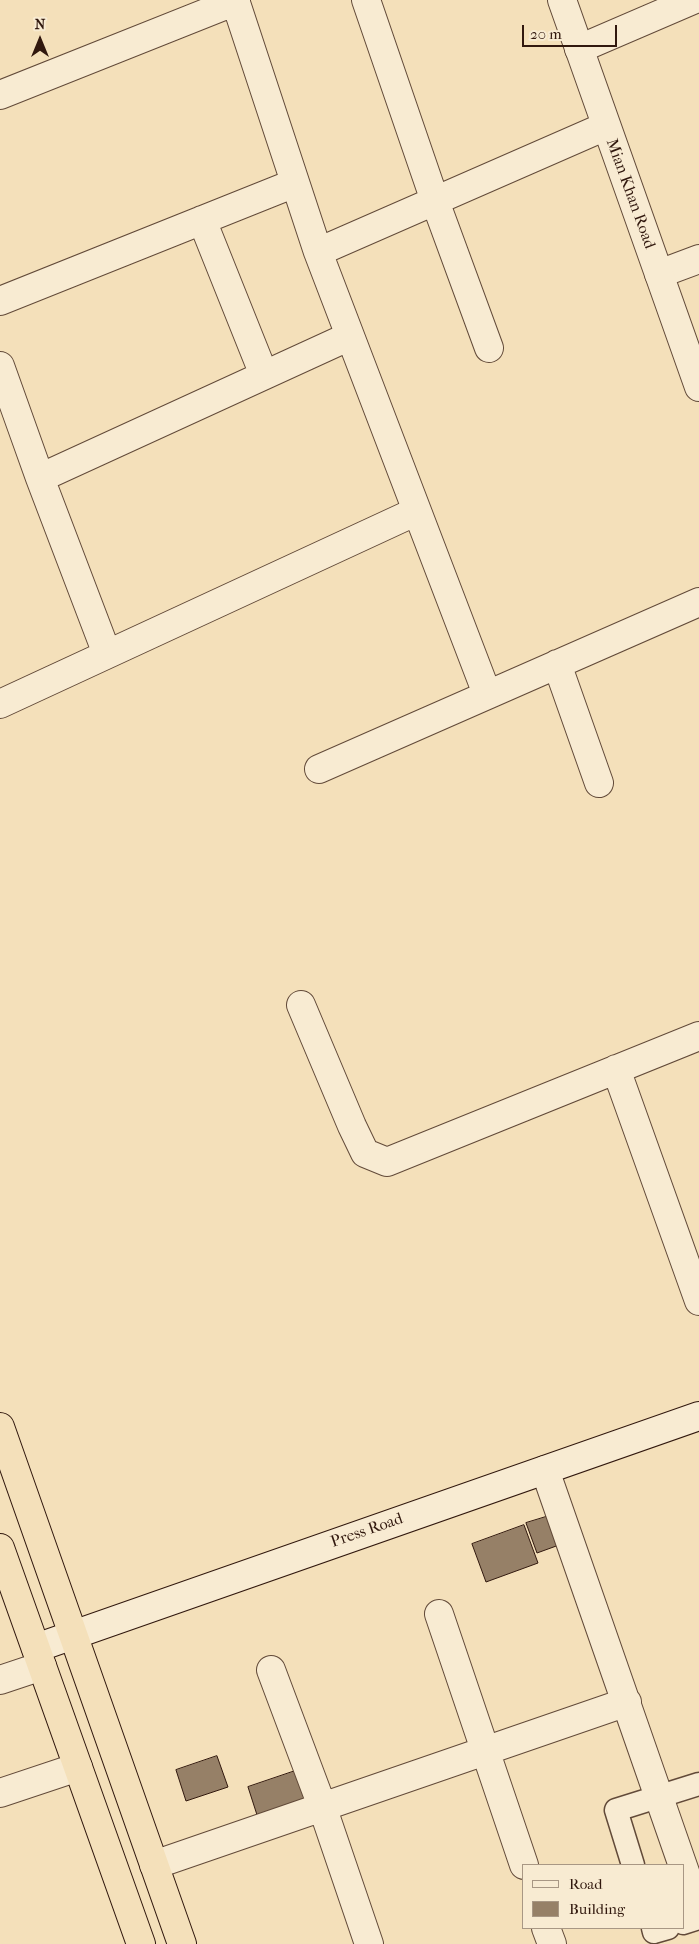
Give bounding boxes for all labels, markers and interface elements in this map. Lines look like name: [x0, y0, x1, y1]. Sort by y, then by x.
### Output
north arrow: [15, 15, 65, 65]
scale bar: [524, 15, 619, 47]
text: N: [35, 16, 45, 33]
text: 20 m: [530, 25, 562, 43]
street label: Mian Khan Road: [601, 136, 659, 252]
street label: Press Road: [328, 1510, 406, 1552]
legend: [522, 1864, 684, 1929]
text: Road: [569, 1875, 602, 1893]
text: Building: [569, 1900, 625, 1918]

